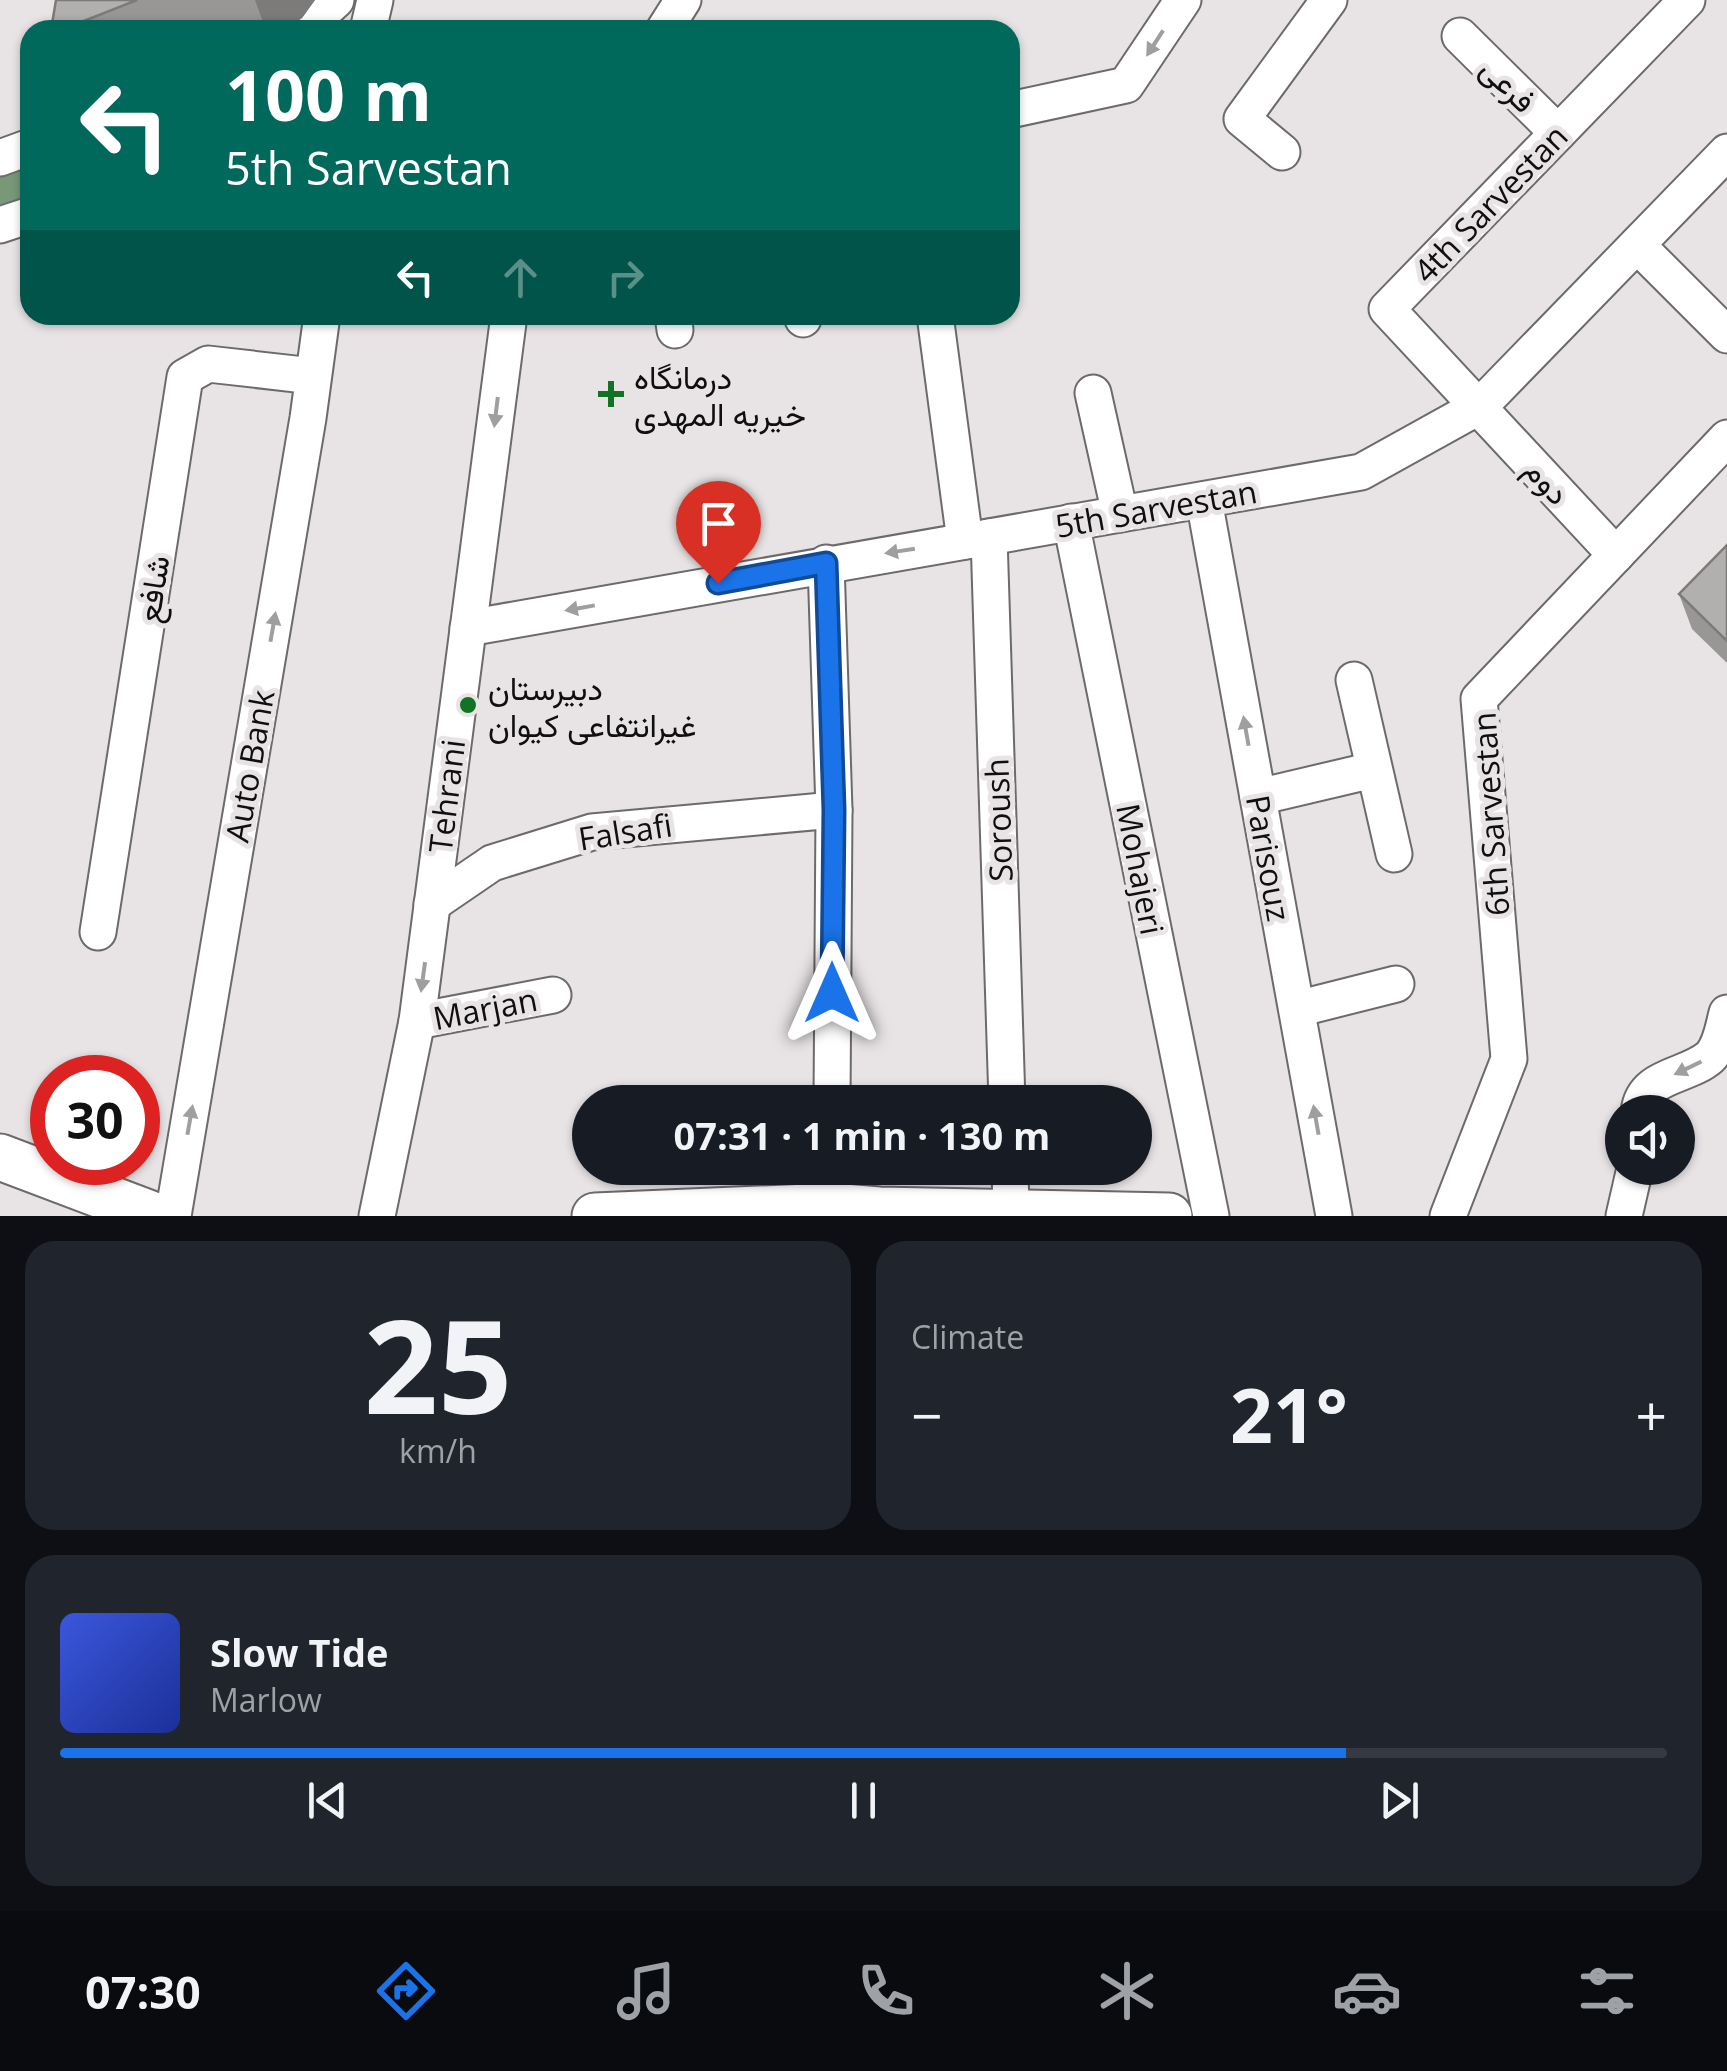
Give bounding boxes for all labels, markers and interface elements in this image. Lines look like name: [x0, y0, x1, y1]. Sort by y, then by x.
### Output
one-way arrow: [1146, 29, 1164, 56]
text: 100 m: [225, 46, 432, 142]
street label: فرعی: [1472, 47, 1546, 121]
icon: left: [60, 60, 190, 190]
street label: 4th Sarvestan: [1404, 115, 1576, 291]
text: 5th Sarvestan: [225, 137, 512, 198]
icon: left: [388, 250, 443, 305]
icon: ahead: [493, 250, 548, 305]
icon: right: [598, 250, 653, 305]
place label: درمانگاه خیریه المهدی: [634, 355, 806, 435]
marker: درمانگاه خیریه المهدی: [598, 381, 624, 407]
one-way arrow: [488, 396, 504, 428]
street label: دوم: [1515, 449, 1580, 514]
street label: 5th Sarvestan: [1052, 469, 1260, 547]
pin: [676, 481, 761, 584]
icon: arrive: [691, 496, 746, 551]
one-way arrow: [884, 544, 916, 560]
street label: شافع: [125, 552, 180, 626]
one-way arrow: [564, 601, 596, 616]
one-way arrow: [266, 611, 281, 642]
place label: دبیرستان غیرانتفاعی کیوان: [488, 666, 697, 746]
street label: Auto Bank: [214, 686, 284, 845]
marker: دبیرستان غیرانتفاعی کیوان: [457, 694, 479, 716]
street label: 6th Sarvestan: [1461, 711, 1519, 917]
one-way arrow: [1238, 715, 1253, 747]
street label: Tehrani: [418, 737, 474, 855]
street label: Soroush: [974, 757, 1022, 883]
street label: Parisouz: [1237, 792, 1301, 924]
street label: Mohajeri: [1107, 800, 1175, 938]
street label: Falsafi: [575, 802, 675, 860]
position arrow: [780, 941, 884, 1045]
one-way arrow: [414, 962, 430, 993]
street label: Marjan: [429, 977, 541, 1039]
speed limit sign: 30: [30, 1055, 160, 1185]
one-way arrow: [1674, 1059, 1703, 1076]
map controls: [1605, 1095, 1695, 1185]
button: sound: [1605, 1095, 1695, 1185]
one-way arrow: [182, 1104, 198, 1135]
one-way arrow: [1308, 1104, 1324, 1135]
text: 07:31 · 1 min · 130 m: [674, 1109, 1050, 1161]
text: 25: [364, 1275, 512, 1452]
text: Climate: [911, 1315, 1024, 1358]
text: 21°: [1230, 1363, 1348, 1465]
text: −: [911, 1377, 942, 1452]
text: +: [1636, 1377, 1667, 1452]
text: km/h: [399, 1429, 477, 1472]
text: Slow Tide: [210, 1626, 389, 1678]
text: Marlow: [210, 1678, 322, 1721]
icon: previous: [300, 1773, 355, 1828]
icon: pause: [836, 1773, 891, 1828]
icon: next: [1372, 1773, 1427, 1828]
icon: directions: [371, 1956, 441, 2026]
icon: music: [611, 1956, 681, 2026]
icon: phone: [851, 1956, 921, 2026]
icon: climate: [1092, 1956, 1162, 2026]
icon: car: [1332, 1956, 1402, 2026]
icon: filters: [1572, 1956, 1642, 2026]
text: 07:30: [85, 1961, 201, 2022]

